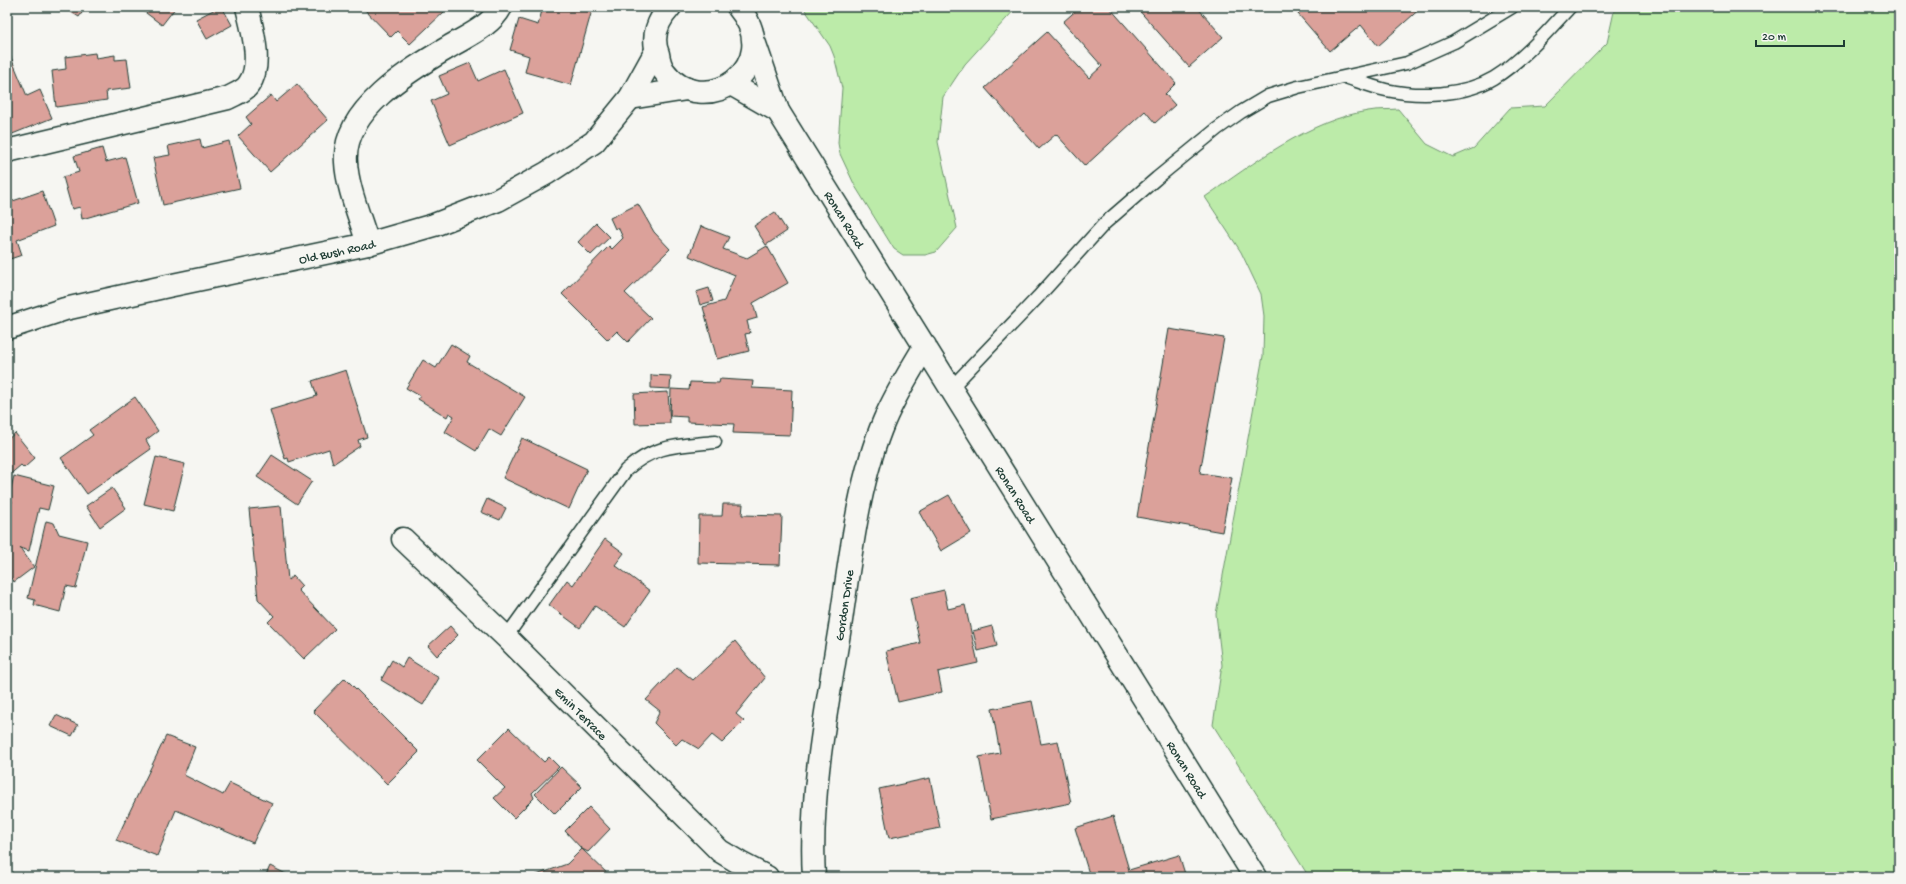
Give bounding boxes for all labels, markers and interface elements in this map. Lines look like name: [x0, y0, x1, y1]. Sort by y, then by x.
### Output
scale bar: [1756, 22, 1844, 48]
text: 20 m: [1762, 31, 1787, 45]
street label: Ronan Road: [820, 189, 867, 253]
street label: Old Bush Road: [298, 237, 379, 268]
street label: Ronan Road: [991, 464, 1039, 528]
street label: Gordon Drive: [833, 569, 858, 642]
street label: Emin Terrace: [550, 685, 610, 744]
street label: Ronan Road: [1162, 739, 1210, 803]

